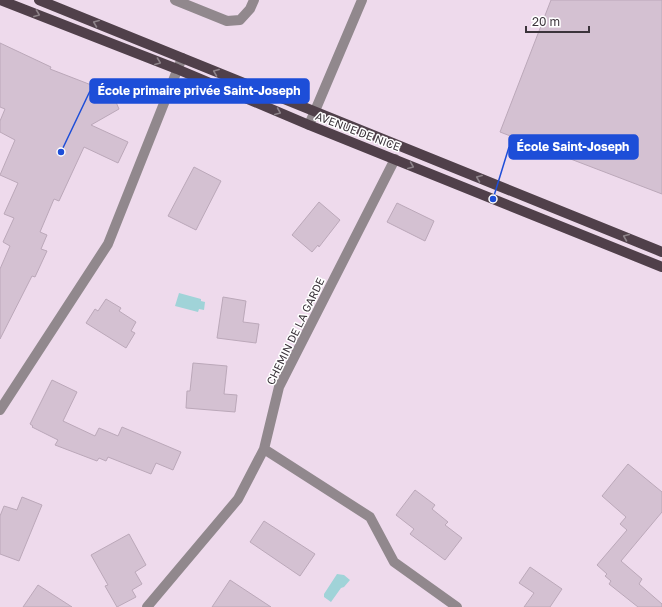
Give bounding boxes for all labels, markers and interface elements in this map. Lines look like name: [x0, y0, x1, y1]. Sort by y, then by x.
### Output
scale bar: [526, 8, 589, 34]
one-way arrow: [33, 10, 40, 18]
text: 20 m: [532, 14, 560, 29]
one-way arrow: [92, 19, 99, 27]
one-way arrow: [154, 57, 161, 65]
one-way arrow: [213, 68, 220, 76]
callout: École primaire privée Saint-Joseph: [90, 79, 309, 103]
text: École primaire privée Saint-Joseph: [98, 83, 300, 98]
one-way arrow: [273, 107, 281, 115]
street label: AVENUE DE NICE: [314, 109, 402, 153]
callout: École Saint-Joseph: [509, 135, 638, 159]
text: École Saint-Joseph: [517, 139, 629, 154]
one-way arrow: [408, 161, 415, 169]
one-way arrow: [476, 175, 483, 183]
one-way arrow: [622, 234, 629, 242]
street label: CHEMIN DE LA GARDE: [263, 275, 327, 387]

